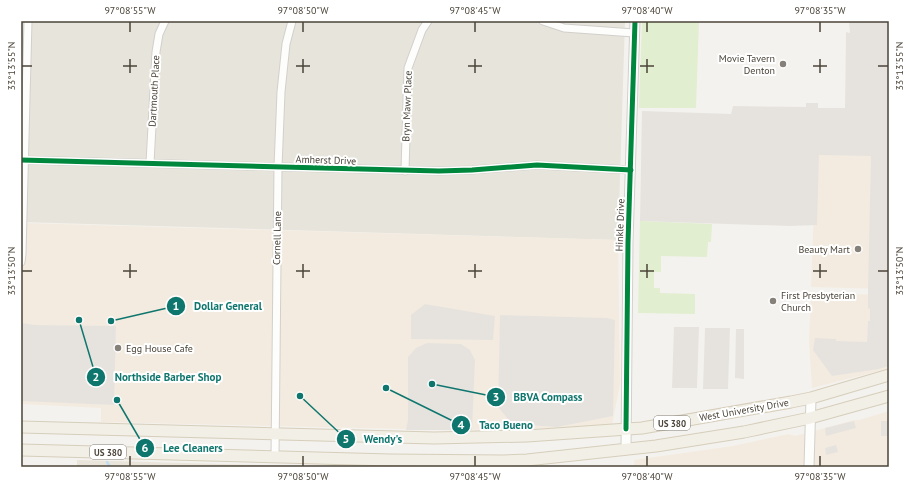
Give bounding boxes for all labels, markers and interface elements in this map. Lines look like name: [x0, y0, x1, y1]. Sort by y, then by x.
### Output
text: 97°08'55"W: [104, 4, 156, 17]
text: 97°08'50"W: [277, 4, 329, 17]
text: 97°08'45"W: [449, 4, 501, 17]
text: 97°08'40"W: [621, 4, 673, 17]
text: 97°08'35"W: [794, 4, 846, 17]
text: 33°13'55"N: [5, 41, 18, 91]
text: 33°13'55"N: [893, 41, 906, 91]
place label: Movie Tavern Denton: [719, 52, 775, 77]
street label: Dartmouth Place: [146, 55, 162, 127]
marker: Movie Tavern Denton: [778, 59, 788, 69]
street label: Bryn Mawr Place: [399, 70, 415, 142]
street label: Amherst Drive: [295, 152, 357, 168]
street label: Hinkle Drive: [613, 198, 627, 252]
street label: Cornell Lane: [270, 211, 284, 265]
place label: Beauty Mart: [798, 243, 851, 256]
marker: Beauty Mart: [853, 244, 863, 254]
text: 33°13'50"N: [5, 246, 18, 296]
text: 33°13'50"N: [893, 246, 906, 296]
place label: First Presbyterian Church: [781, 289, 855, 314]
callout: Dollar General: [166, 295, 270, 318]
marker: First Presbyterian Church: [768, 296, 778, 306]
text: 1: [173, 298, 179, 313]
text: Dollar General: [194, 299, 263, 313]
place label: Egg House Cafe: [126, 342, 193, 355]
marker: Egg House Cafe: [113, 343, 123, 353]
callout: Northside Barber Shop: [86, 365, 229, 388]
text: 2: [93, 369, 99, 384]
text: Northside Barber Shop: [115, 370, 221, 384]
callout: BBVA Compass: [486, 385, 591, 408]
text: 3: [493, 389, 499, 404]
text: BBVA Compass: [514, 390, 583, 404]
street label: West University Drive: [698, 396, 790, 424]
callout: Taco Bueno: [451, 413, 541, 436]
road number: US 380: [654, 416, 690, 430]
text: 4: [458, 417, 465, 432]
text: Taco Bueno: [479, 418, 533, 432]
callout: Wendy's: [336, 427, 411, 450]
text: 5: [343, 431, 349, 446]
text: Wendy's: [364, 432, 403, 446]
callout: Lee Cleaners: [135, 437, 231, 460]
text: 6: [142, 440, 149, 455]
text: Lee Cleaners: [163, 441, 223, 455]
road number: US 380: [90, 445, 126, 459]
text: 97°08'55"W: [104, 470, 156, 483]
text: 97°08'50"W: [277, 470, 329, 483]
text: 97°08'45"W: [449, 470, 501, 483]
text: 97°08'40"W: [621, 470, 673, 483]
text: 97°08'35"W: [794, 470, 846, 483]

